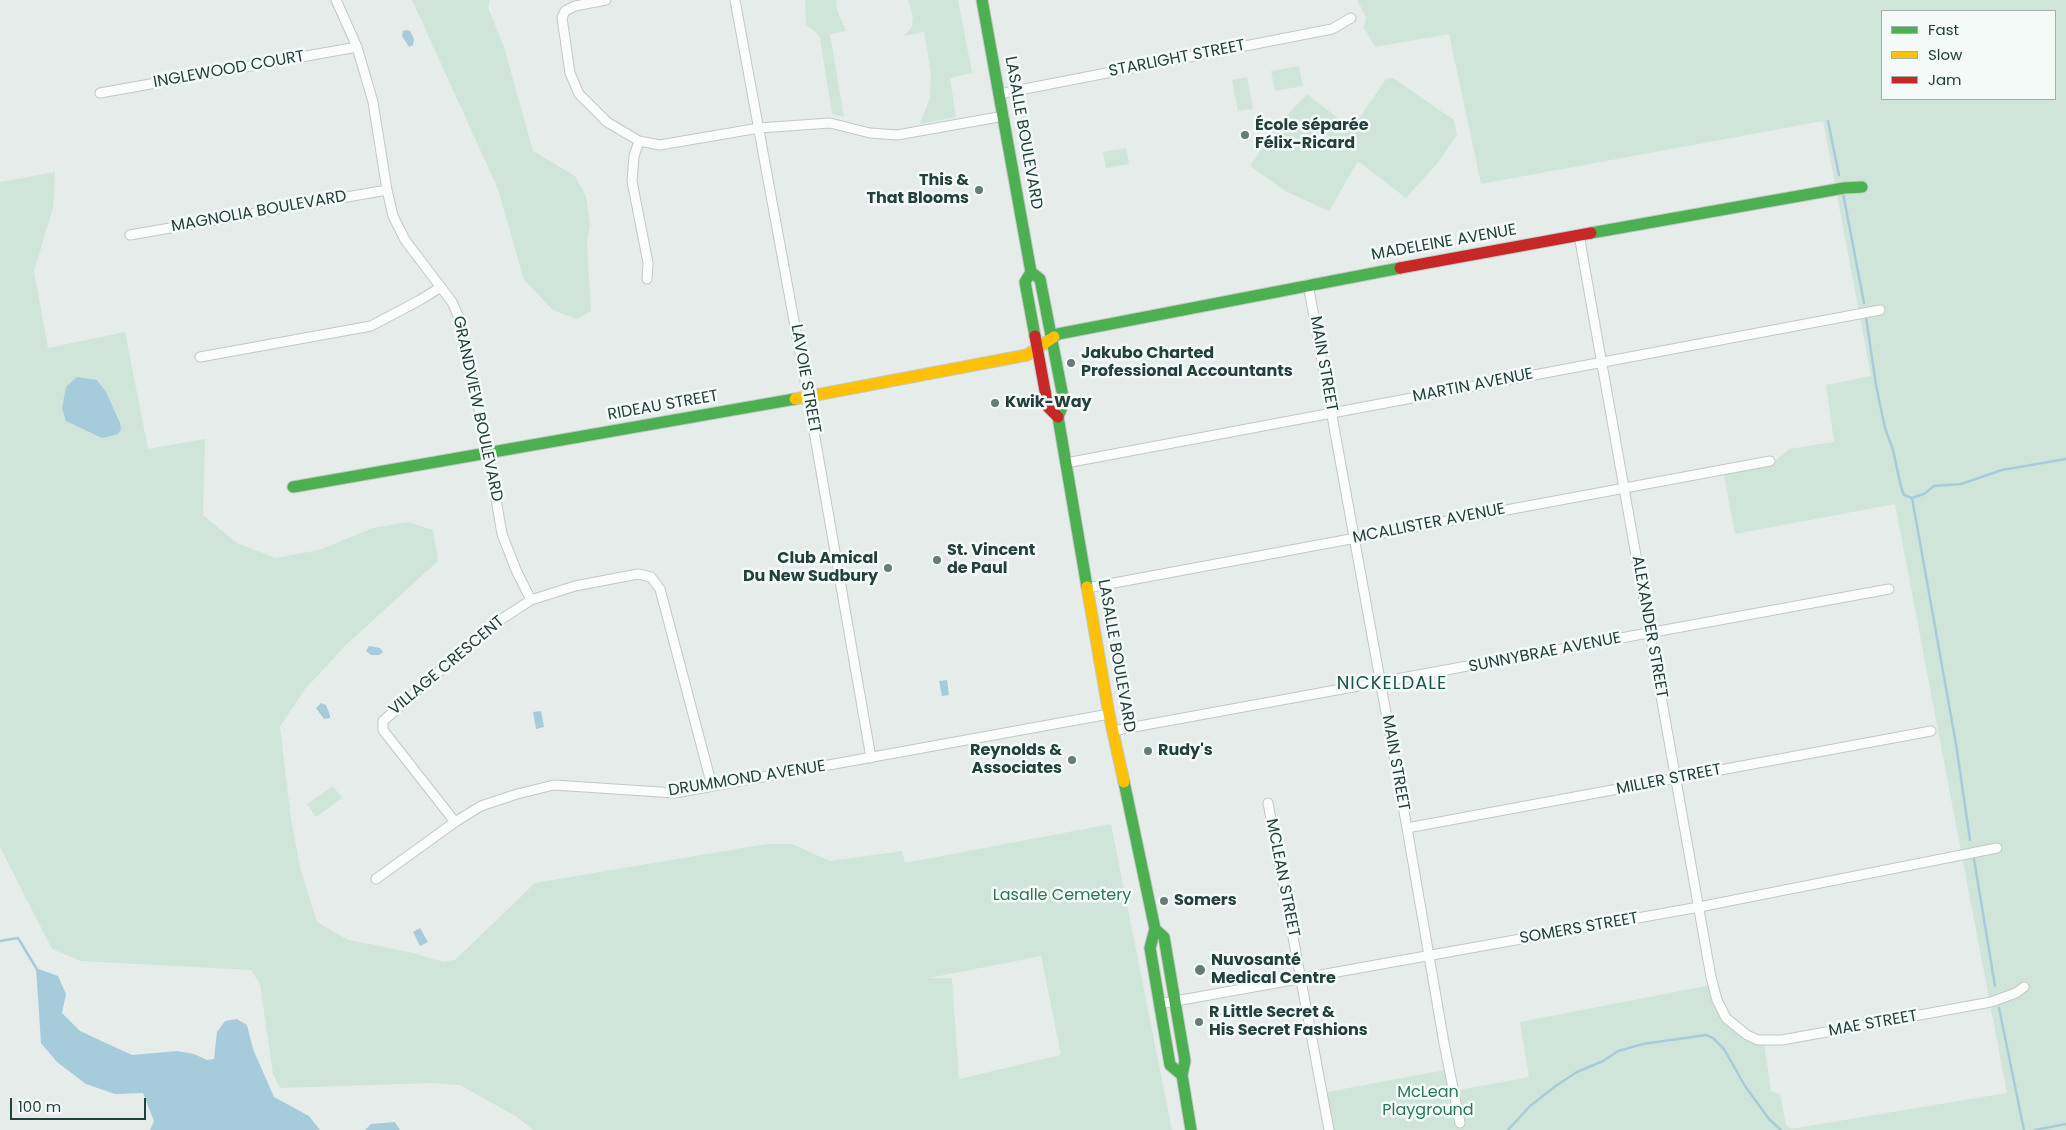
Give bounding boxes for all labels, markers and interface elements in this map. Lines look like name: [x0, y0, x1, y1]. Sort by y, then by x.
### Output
legend: [1881, 10, 2056, 100]
text: Fast: [1928, 19, 1959, 40]
street label: STARLIGHT STREET: [1107, 36, 1247, 82]
text: Slow: [1928, 44, 1962, 65]
street label: INGLEWOOD COURT: [152, 47, 306, 93]
street label: LASALLE BOULEVARD: [1000, 55, 1046, 211]
text: Jam: [1928, 69, 1962, 90]
place label: École séparée Félix-Ricard: [1255, 116, 1369, 154]
marker: École séparée Félix-Ricard: [1239, 129, 1251, 141]
place label: This & That Blooms: [866, 171, 969, 209]
marker: This & That Blooms: [973, 184, 985, 196]
street label: MAGNOLIA BOULEVARD: [170, 187, 348, 237]
street label: MADELEINE AVENUE: [1370, 221, 1518, 265]
street label: GRANDVIEW BOULEVARD: [448, 314, 506, 504]
street label: MAIN STREET: [1305, 315, 1341, 413]
street label: LAVOIE STREET: [786, 323, 824, 435]
place label: Jakubo Charted Professional Accountants: [1081, 344, 1293, 382]
marker: Jakubo Charted Professional Accountants: [1065, 357, 1077, 369]
street label: MARTIN AVENUE: [1411, 365, 1535, 407]
street label: RIDEAU STREET: [606, 387, 720, 425]
place label: Kwik-Way: [1005, 393, 1092, 413]
marker: Kwik-Way: [989, 397, 1001, 409]
street label: MCALLISTER AVENUE: [1351, 500, 1507, 548]
place label: St. Vincent de Paul: [947, 541, 1035, 579]
place label: Club Amical Du New Sudbury: [743, 549, 878, 587]
marker: St. Vincent de Paul: [931, 554, 943, 566]
street label: ALEXANDER STREET: [1627, 554, 1671, 700]
marker: Club Amical Du New Sudbury: [882, 562, 894, 574]
street label: LASALLE BOULEVARD: [1093, 578, 1139, 734]
street label: VILLAGE CRESCENT: [386, 612, 508, 720]
street label: SUNNYBRAE AVENUE: [1467, 629, 1623, 677]
district label: NICKELDALE: [1335, 673, 1449, 695]
street label: MAIN STREET: [1377, 714, 1413, 812]
place label: Reynolds & Associates: [970, 741, 1062, 779]
place label: Rudy's: [1158, 741, 1213, 761]
marker: Rudy's: [1142, 745, 1154, 757]
marker: Reynolds & Associates: [1066, 754, 1078, 766]
street label: DRUMMOND AVENUE: [667, 757, 827, 801]
street label: MILLER STREET: [1615, 760, 1723, 800]
street label: MCLEAN STREET: [1261, 817, 1303, 939]
park label: Lasalle Cemetery: [993, 886, 1131, 906]
place label: Somers: [1174, 891, 1237, 911]
marker: Somers: [1158, 895, 1170, 907]
street label: SOMERS STREET: [1518, 909, 1640, 949]
place label: Nuvosanté Medical Centre: [1211, 951, 1336, 989]
marker: Nuvosanté Medical Centre: [1193, 963, 1207, 977]
place label: R Little Secret & His Secret Fashions: [1209, 1003, 1368, 1041]
street label: MAE STREET: [1827, 1007, 1919, 1041]
marker: R Little Secret & His Secret Fashions: [1193, 1016, 1205, 1028]
park label: McLean Playground: [1382, 1083, 1474, 1121]
scale bar: [12, 1088, 149, 1120]
text: 100 m: [18, 1096, 61, 1117]

